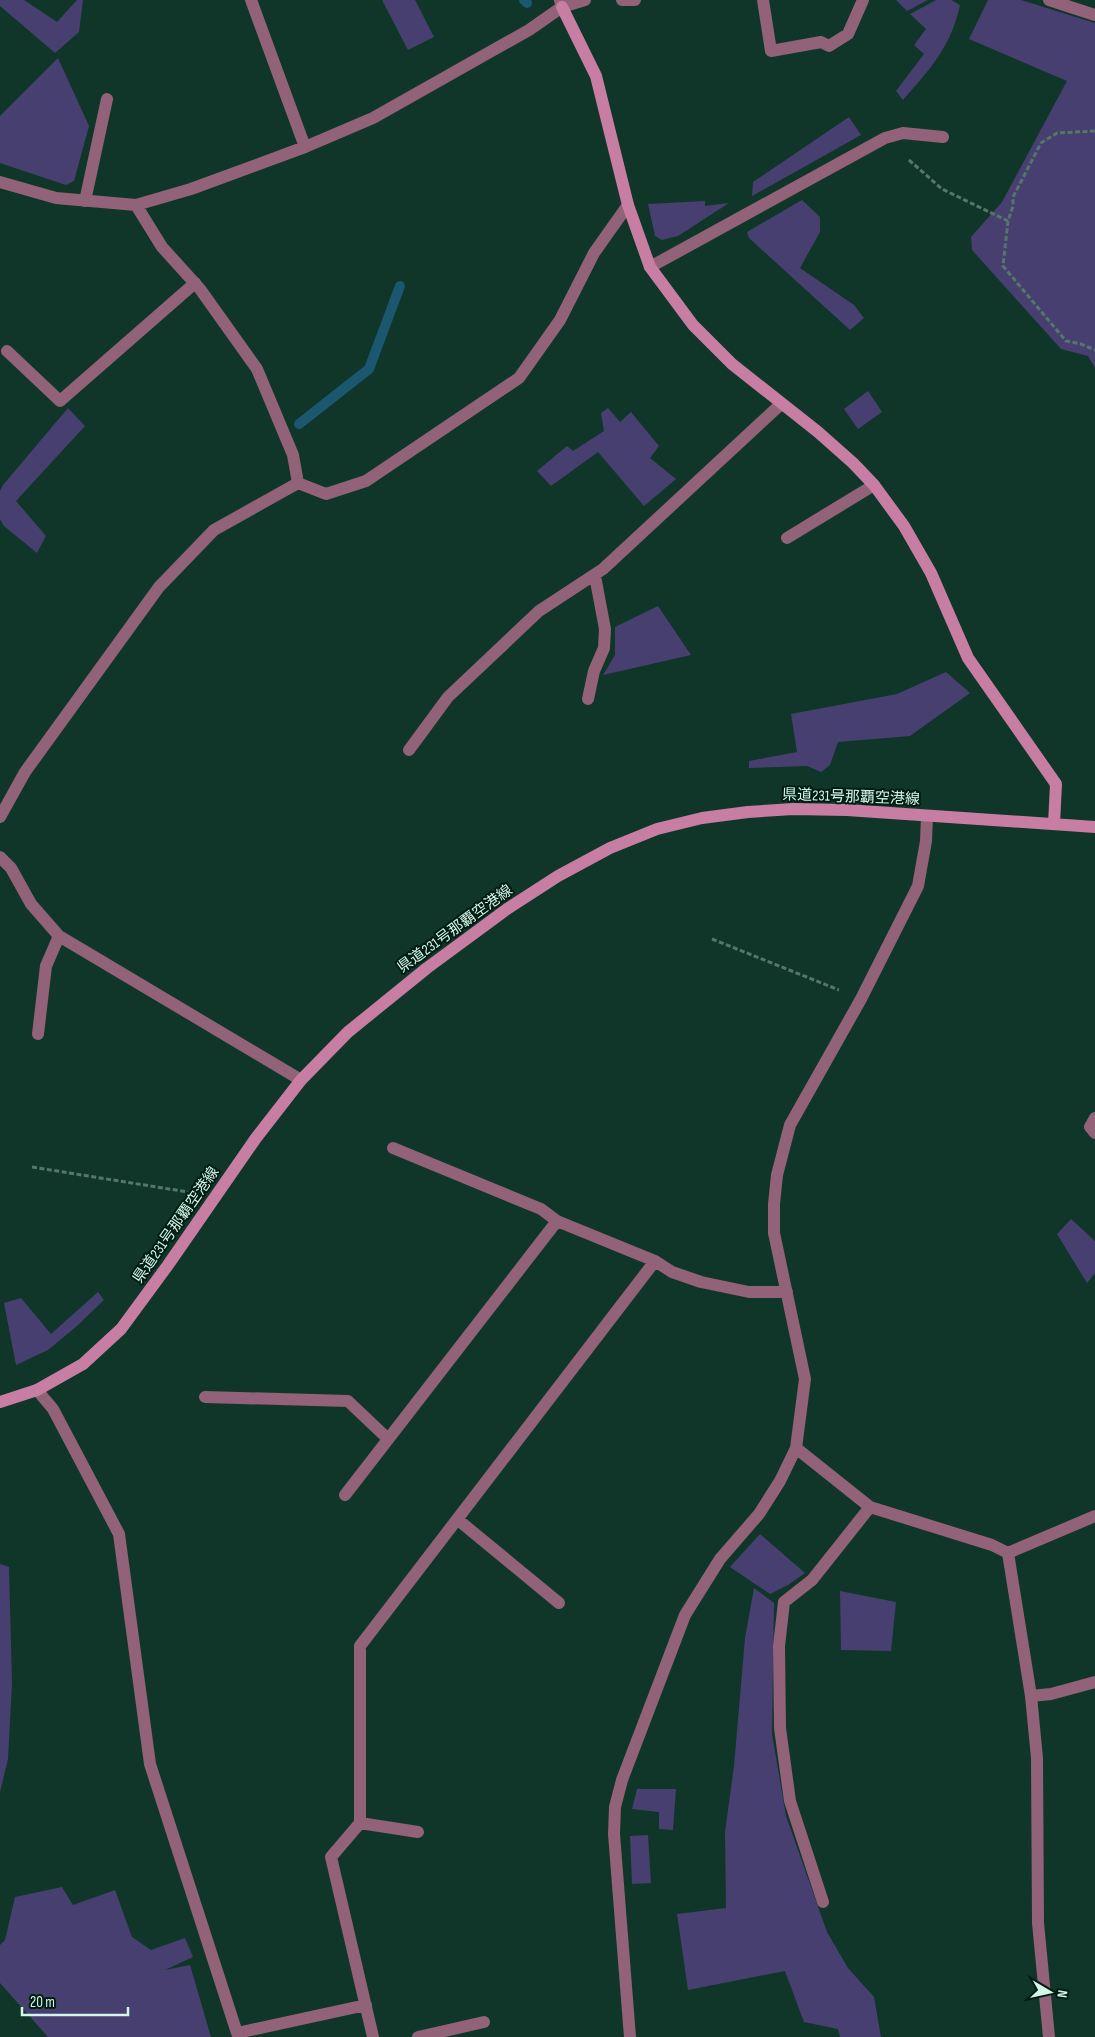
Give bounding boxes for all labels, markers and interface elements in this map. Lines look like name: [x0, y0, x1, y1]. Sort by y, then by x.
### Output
street label: 県道231号那覇空港線: [782, 785, 920, 809]
street label: 県道231号那覇空港線: [394, 881, 516, 977]
street label: 県道231号那覇空港線: [129, 1163, 223, 1287]
north arrow: [1025, 1967, 1075, 2017]
scale bar: [22, 1984, 129, 2016]
text: N: [1053, 1989, 1071, 1999]
text: 20 m: [30, 1993, 55, 2012]

